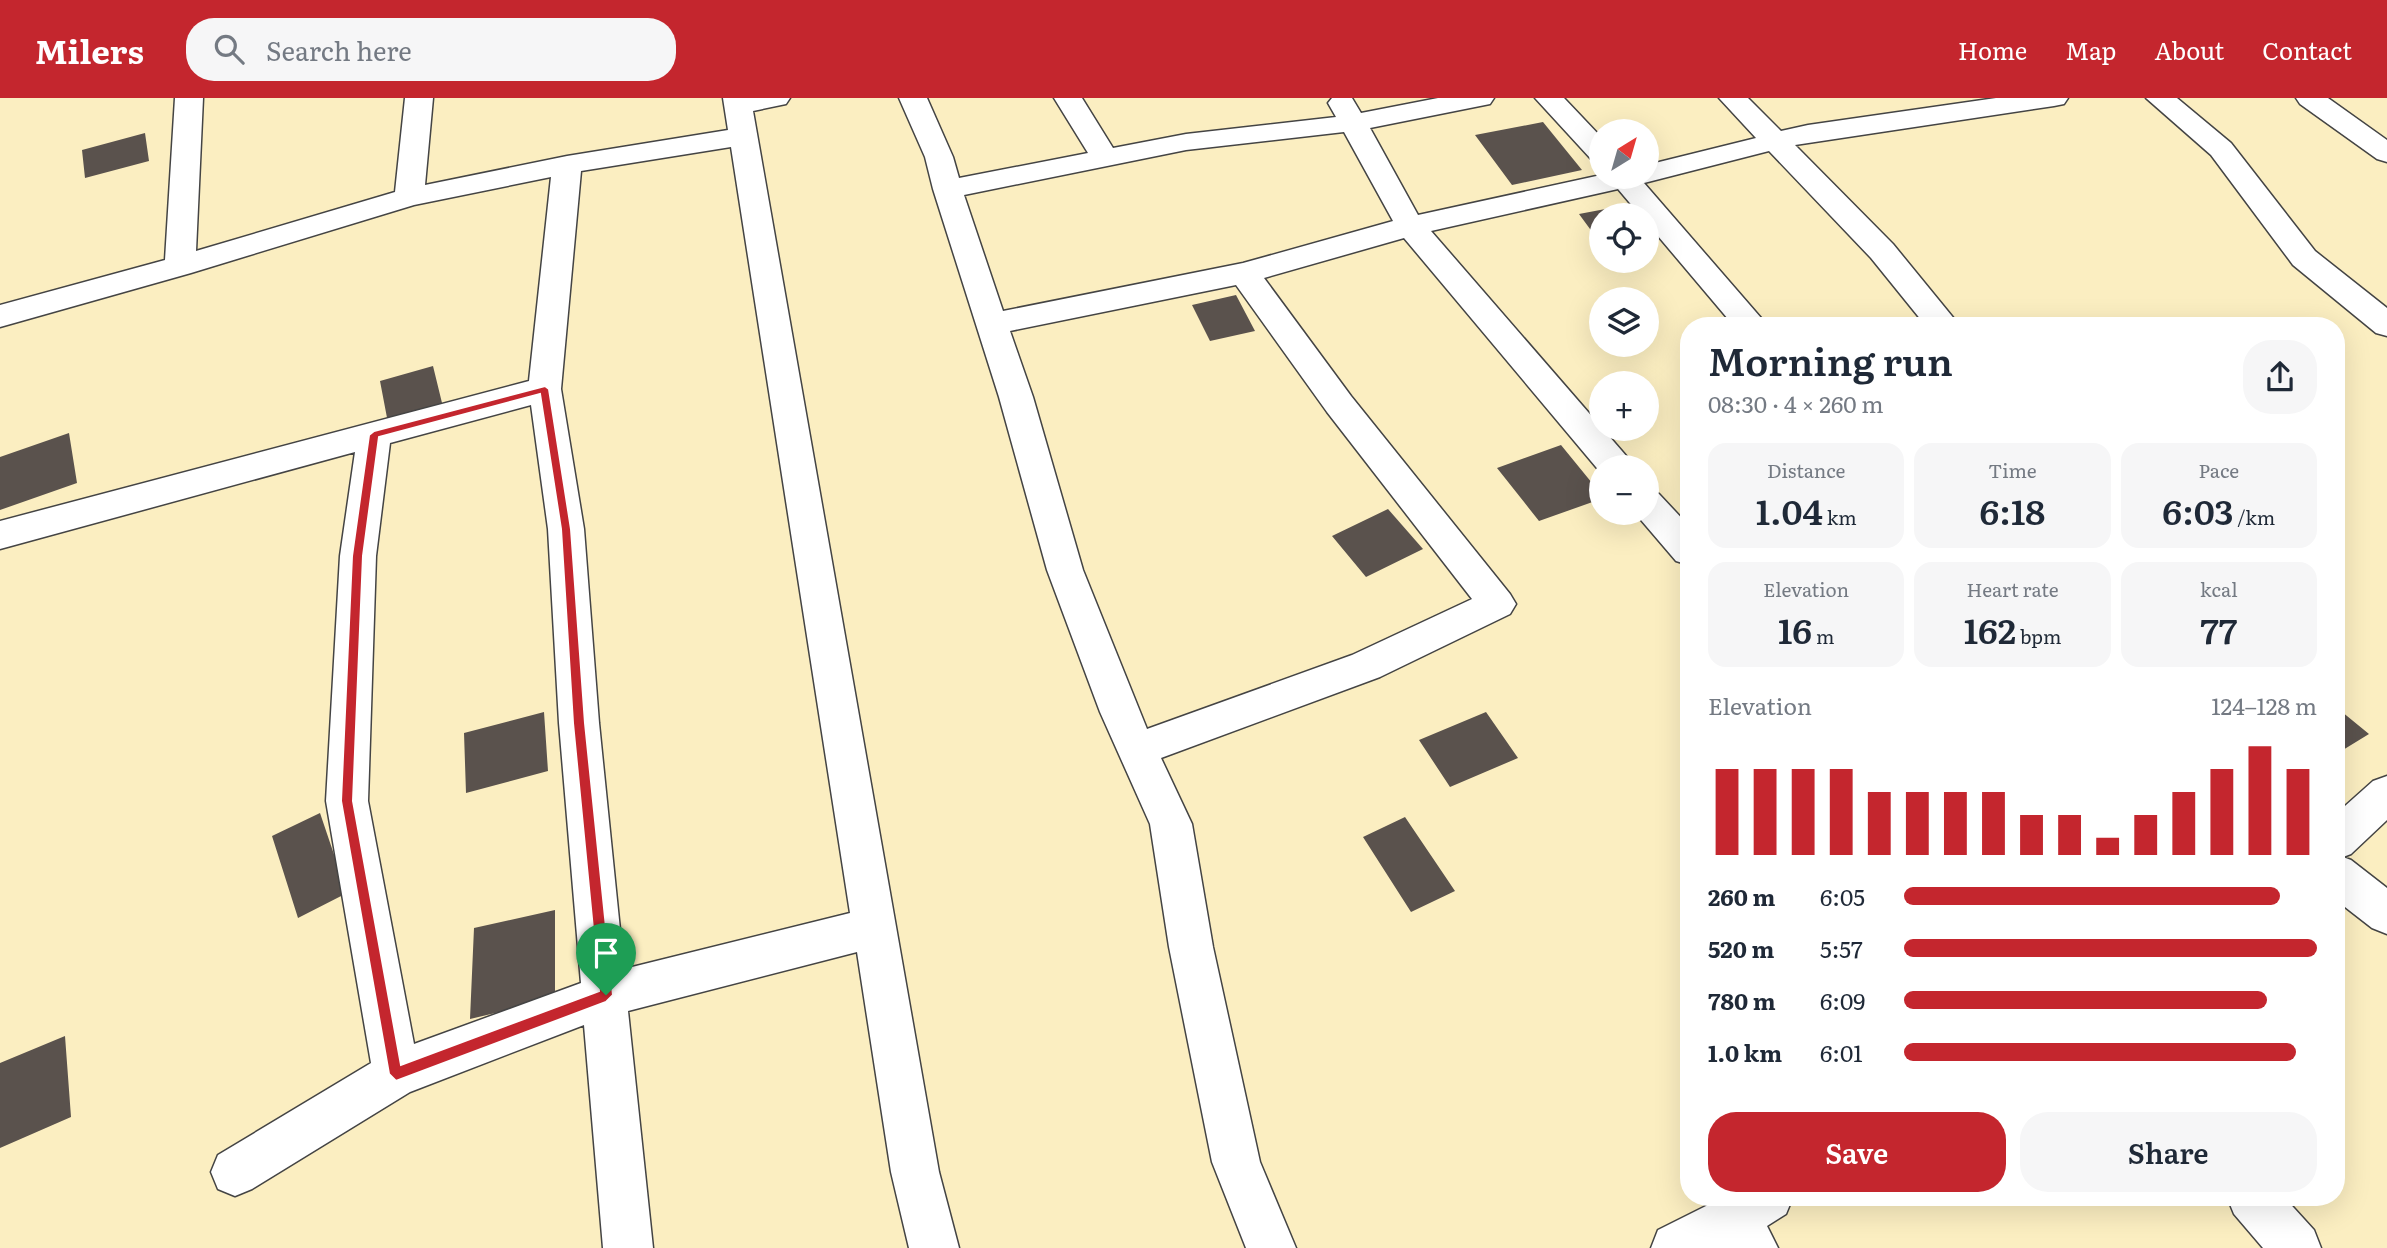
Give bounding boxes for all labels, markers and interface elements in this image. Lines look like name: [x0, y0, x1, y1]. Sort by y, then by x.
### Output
search box: [186, 18, 676, 81]
text: Milers: [35, 25, 144, 74]
icon: search: [210, 30, 248, 68]
text: Search here: [266, 30, 412, 69]
text: Home: [1958, 32, 2027, 67]
text: Map: [2065, 32, 2116, 67]
text: About: [2154, 32, 2224, 67]
text: Contact: [2262, 32, 2352, 67]
north arrow: [1589, 119, 1659, 189]
map controls: [1589, 119, 1659, 525]
button: locate: [1589, 203, 1659, 273]
button: layers: [1589, 287, 1659, 357]
text: Morning run: [1708, 331, 1953, 388]
button: share: [2243, 340, 2317, 414]
button: +: [1589, 371, 1659, 441]
text: 08:30 · 4 × 260 m: [1708, 386, 1884, 420]
button: −: [1589, 455, 1659, 525]
text: Distance: [1767, 456, 1845, 484]
text: Time: [1988, 456, 2037, 484]
text: Pace: [2198, 456, 2239, 484]
text: 1.04: [1756, 484, 1823, 536]
text: 6:18: [1980, 484, 2045, 536]
text: 6:03: [2162, 484, 2233, 536]
text: km: [1823, 503, 1857, 531]
text: /km: [2233, 503, 2275, 531]
text: Elevation: [1763, 575, 1849, 603]
text: Heart rate: [1966, 575, 2059, 603]
text: kcal: [2200, 575, 2238, 603]
text: 16: [1778, 603, 1812, 655]
text: 162: [1964, 603, 2016, 655]
text: 77: [2200, 603, 2237, 655]
text: m: [1812, 622, 1834, 650]
text: bpm: [2016, 622, 2061, 650]
text: Elevation: [1708, 688, 1812, 722]
text: 124–128 m: [2211, 688, 2317, 722]
text: 260 m: [1708, 879, 1775, 913]
text: 6:05: [1820, 879, 1865, 913]
pin: [576, 923, 636, 995]
text: 520 m: [1708, 931, 1774, 965]
text: 5:57: [1820, 931, 1863, 965]
icon: arrive: [587, 934, 625, 972]
text: 780 m: [1708, 983, 1776, 1017]
text: 6:09: [1820, 983, 1865, 1017]
text: 1.0 km: [1708, 1035, 1782, 1069]
text: 6:01: [1820, 1035, 1863, 1069]
button: Save: [1708, 1112, 2006, 1192]
button: Share: [2020, 1112, 2317, 1192]

